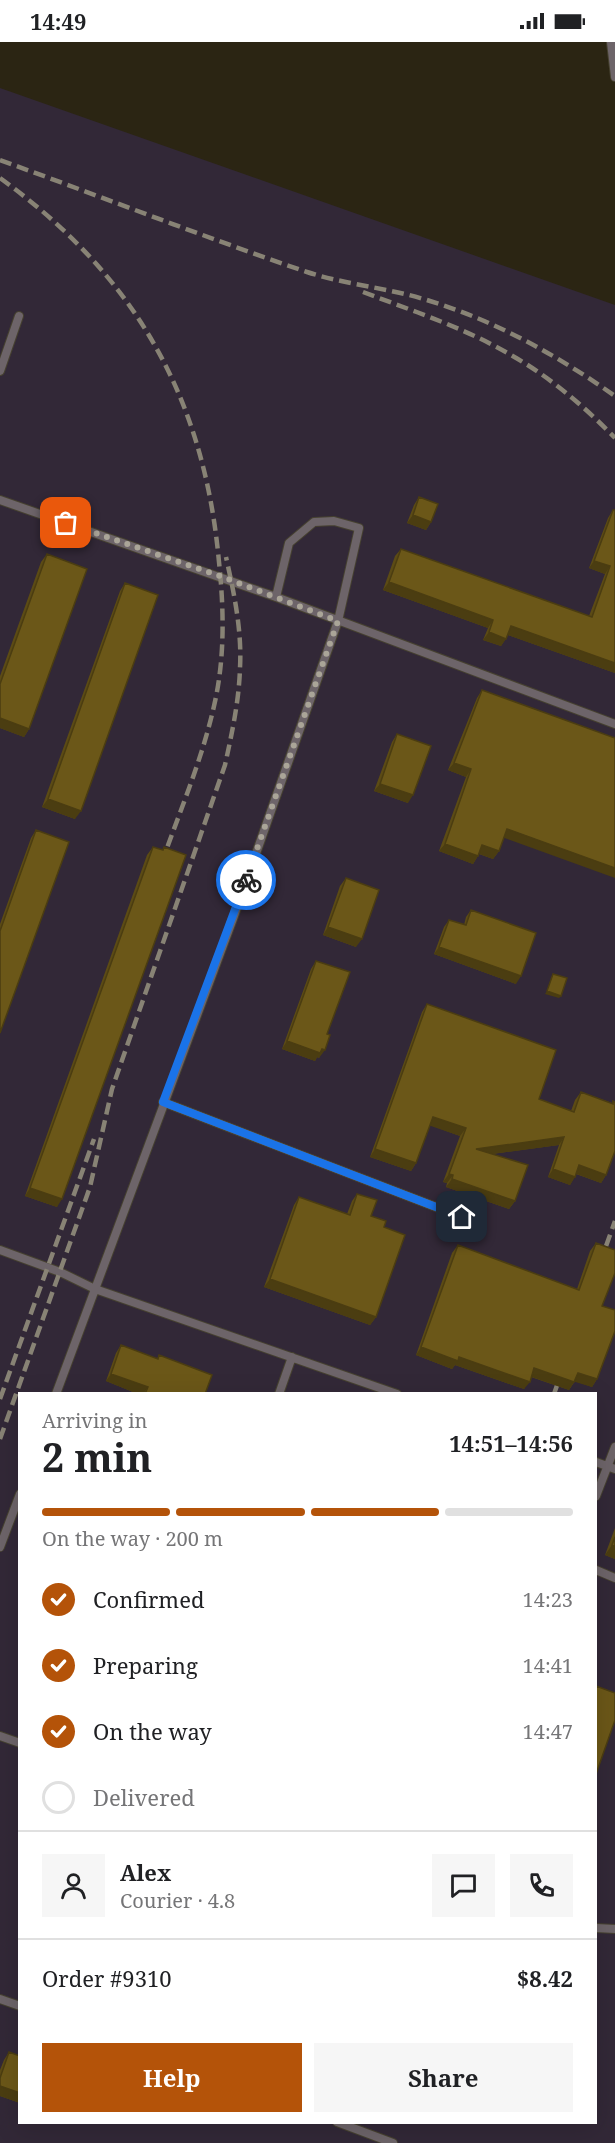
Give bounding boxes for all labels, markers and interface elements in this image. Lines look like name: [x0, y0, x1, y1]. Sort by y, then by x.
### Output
text: 14:49: [30, 6, 86, 36]
pin: [40, 497, 91, 548]
icon: bag: [49, 506, 82, 539]
courier: [216, 850, 276, 910]
icon: bike: [230, 864, 263, 897]
pin: [436, 1191, 487, 1242]
icon: home: [445, 1200, 478, 1233]
text: Arriving in: [42, 1407, 147, 1434]
text: 14:51–14:56: [449, 1428, 573, 1458]
text: 2 min: [42, 1430, 152, 1483]
text: On the way · 200 m: [42, 1525, 223, 1552]
icon: check: [42, 1583, 75, 1616]
text: Confirmed: [93, 1584, 204, 1614]
text: 14:23: [523, 1586, 573, 1613]
icon: check: [42, 1649, 75, 1682]
text: Preparing: [93, 1650, 198, 1680]
text: 14:41: [523, 1652, 573, 1679]
icon: check: [42, 1715, 75, 1748]
text: On the way: [93, 1716, 212, 1746]
text: 14:47: [523, 1718, 573, 1745]
text: Delivered: [93, 1782, 195, 1812]
button: person: [42, 1854, 105, 1917]
button: chat: [432, 1854, 495, 1917]
button: phone: [510, 1854, 573, 1917]
text: Alex: [120, 1857, 171, 1887]
text: Courier · 4.8: [120, 1887, 235, 1914]
text: Order #9310: [42, 1963, 172, 1993]
text: $8.42: [517, 1963, 573, 1993]
button: Help: [42, 2043, 302, 2112]
button: Share: [314, 2043, 573, 2112]

